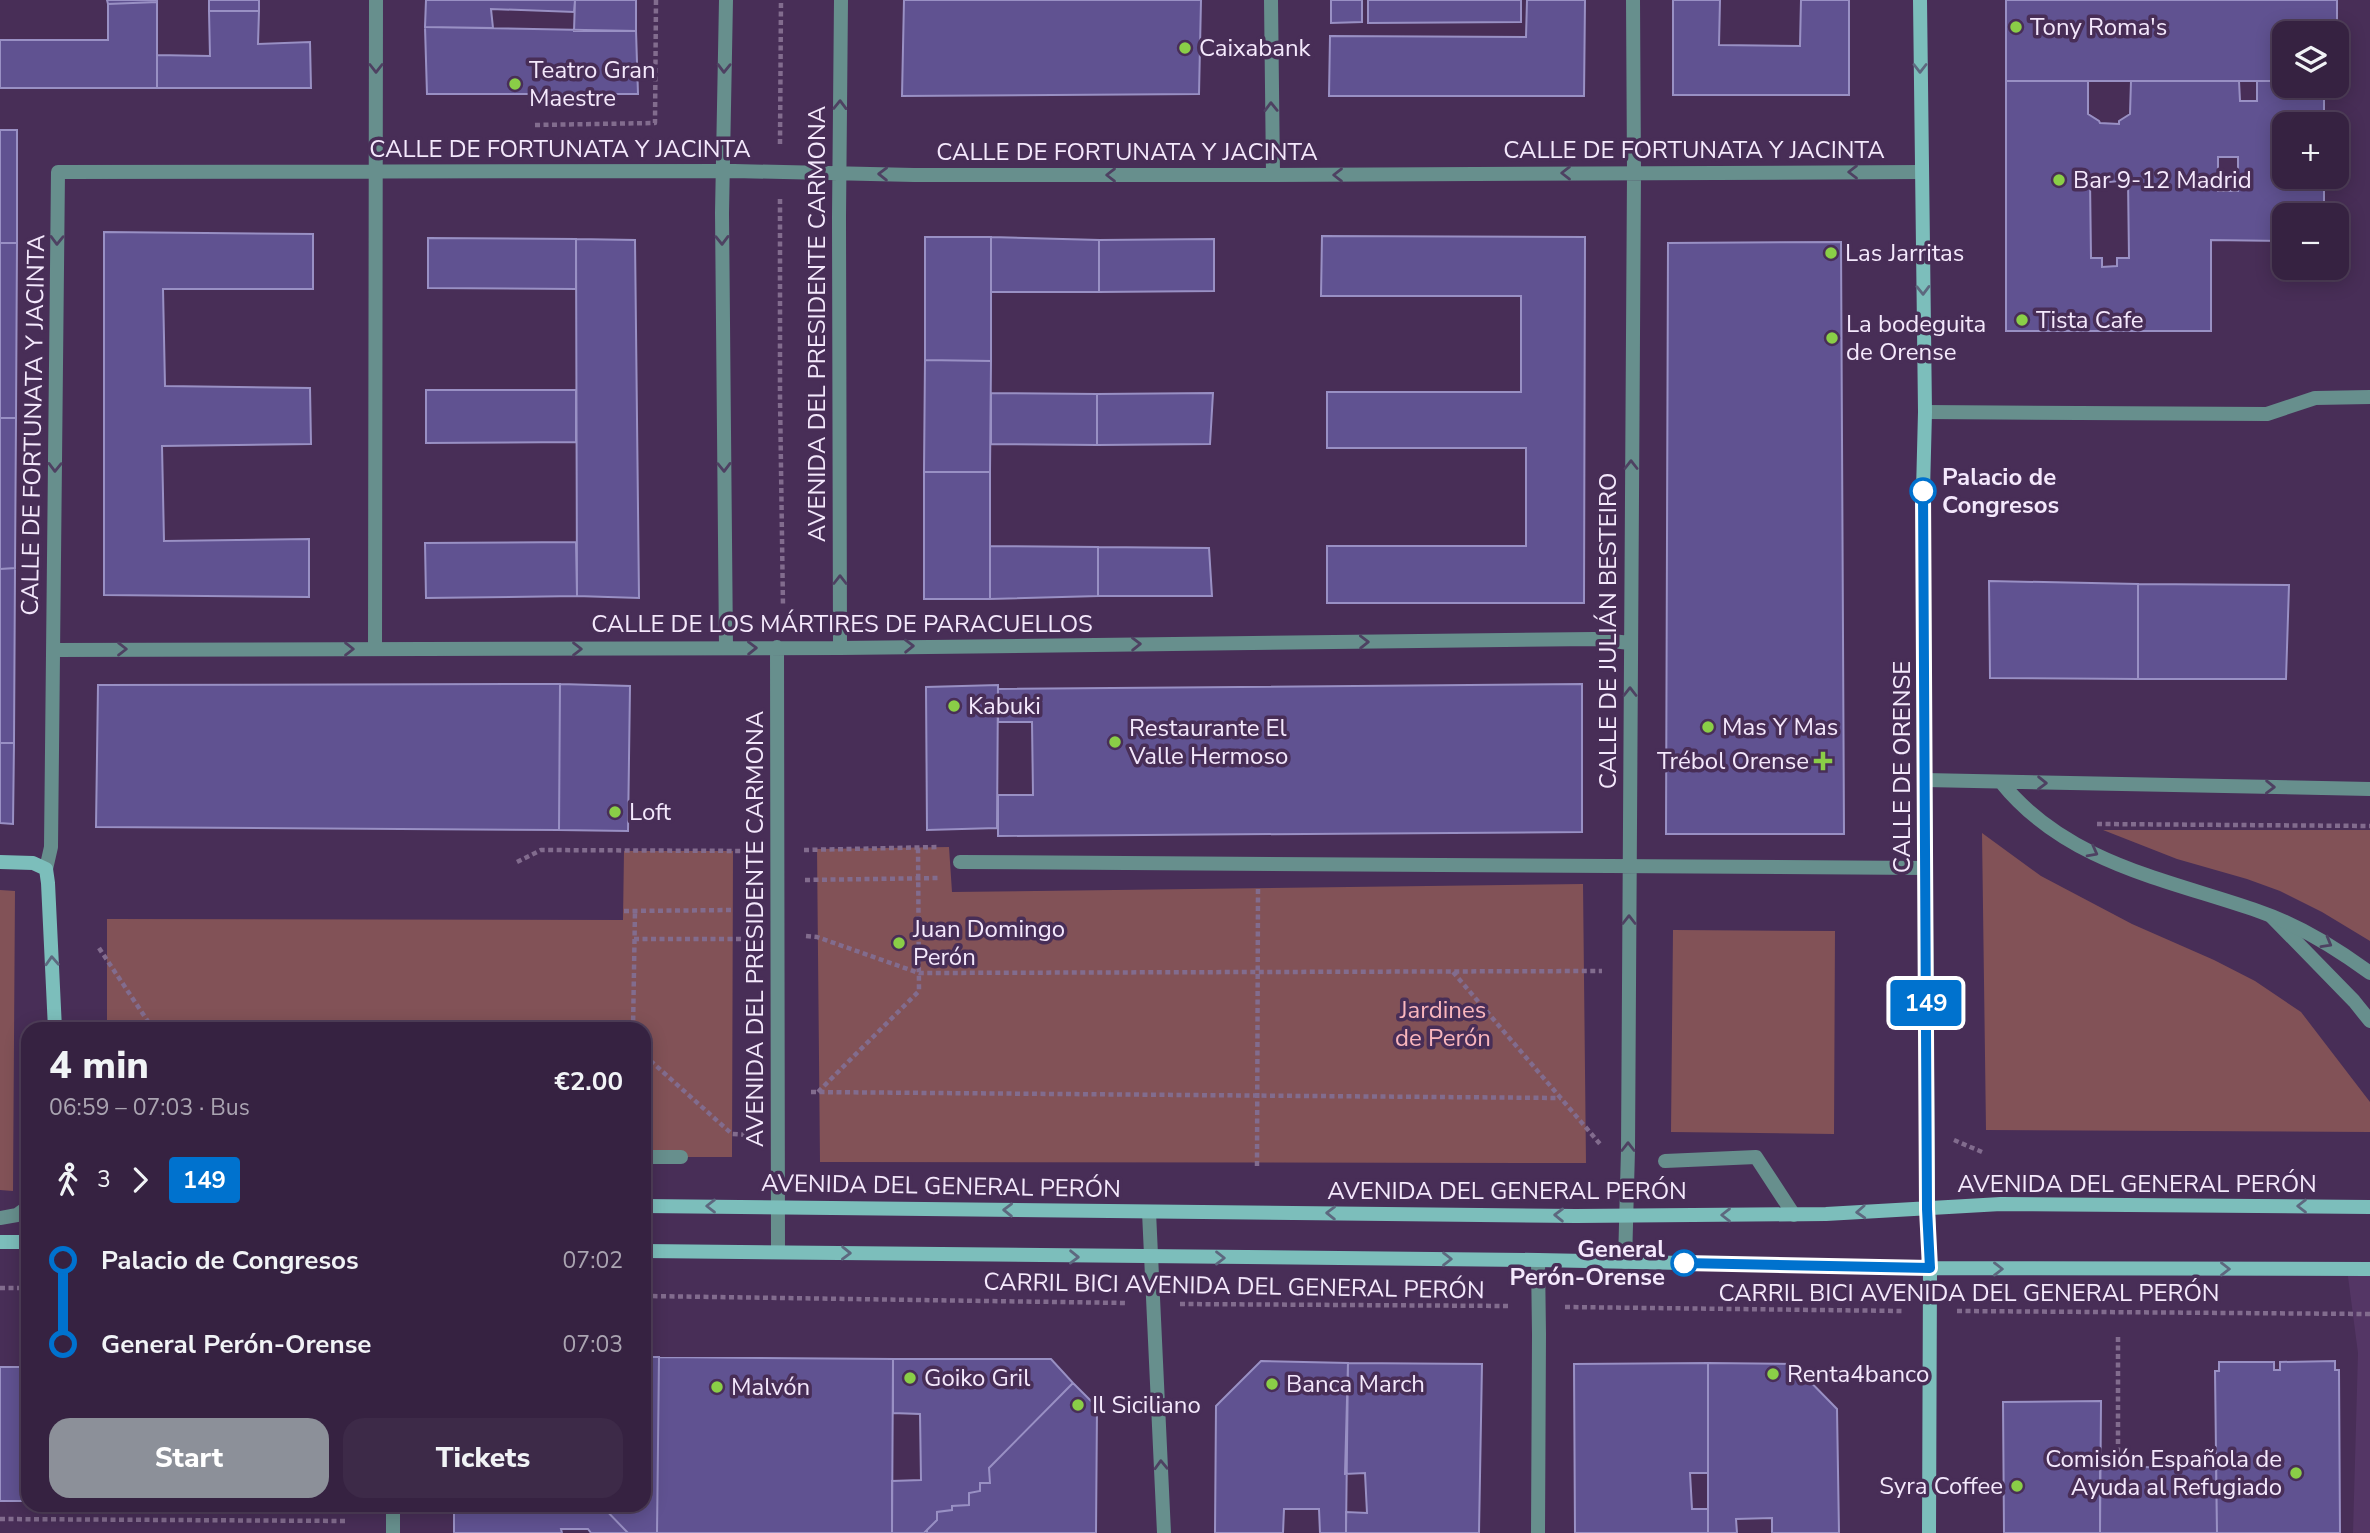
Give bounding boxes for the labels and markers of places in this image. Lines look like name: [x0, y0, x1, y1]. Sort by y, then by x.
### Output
place label: Tony Roma's: [2030, 11, 2167, 43]
marker: Tony Roma's: [2008, 19, 2024, 35]
place label: Caixabank: [1199, 32, 1312, 64]
marker: Caixabank: [1177, 40, 1193, 56]
place label: Teatro Gran Maestre: [529, 54, 656, 114]
marker: Teatro Gran Maestre: [507, 76, 523, 92]
place label: Bar 9-12 Madrid: [2073, 164, 2252, 196]
marker: Bar 9-12 Madrid: [2051, 172, 2067, 188]
place label: Las Jarritas: [1845, 237, 1964, 269]
marker: Las Jarritas: [1823, 245, 1839, 261]
place label: Tista Cafe: [2036, 304, 2144, 336]
place label: La bodeguita de Orense: [1846, 308, 1986, 368]
marker: Tista Cafe: [2014, 312, 2030, 328]
marker: La bodeguita de Orense: [1824, 330, 1840, 346]
place label: Palacio de Congresos: [1942, 461, 2059, 521]
marker: Palacio de Congresos: [1910, 478, 1936, 504]
place label: Kabuki: [968, 690, 1041, 722]
marker: Kabuki: [946, 698, 962, 714]
place label: Mas Y Mas: [1722, 711, 1838, 743]
place label: Restaurante El Valle Hermoso: [1128, 712, 1288, 772]
marker: Mas Y Mas: [1700, 719, 1716, 735]
marker: Restaurante El Valle Hermoso: [1107, 734, 1123, 750]
place label: Trébol Orense: [1657, 745, 1809, 777]
marker: Trébol Orense: [1815, 753, 1831, 769]
place label: Loft: [629, 796, 672, 828]
marker: Loft: [607, 804, 623, 820]
place label: Juan Domingo Perón: [912, 913, 1065, 973]
marker: Juan Domingo Perón: [891, 935, 907, 951]
place label: General Perón-Orense: [1510, 1233, 1665, 1293]
marker: General Perón-Orense: [1671, 1250, 1697, 1276]
place label: Renta4banco: [1787, 1358, 1929, 1390]
place label: Goiko Gril: [924, 1362, 1030, 1394]
marker: Renta4banco: [1765, 1366, 1781, 1382]
place label: Banca March: [1286, 1368, 1425, 1400]
marker: Goiko Gril: [902, 1370, 918, 1386]
place label: Malvón: [731, 1371, 810, 1403]
marker: Banca March: [1264, 1376, 1280, 1392]
marker: Malvón: [709, 1379, 725, 1395]
place label: Il Siciliano: [1092, 1389, 1201, 1421]
marker: Il Siciliano: [1070, 1397, 1086, 1413]
place label: Comisión Española de Ayuda al Refugiado: [2045, 1443, 2282, 1503]
marker: Comisión Española de Ayuda al Refugiado: [2288, 1465, 2304, 1481]
place label: Syra Coffee: [1879, 1470, 2003, 1502]
marker: Syra Coffee: [2009, 1478, 2025, 1494]

